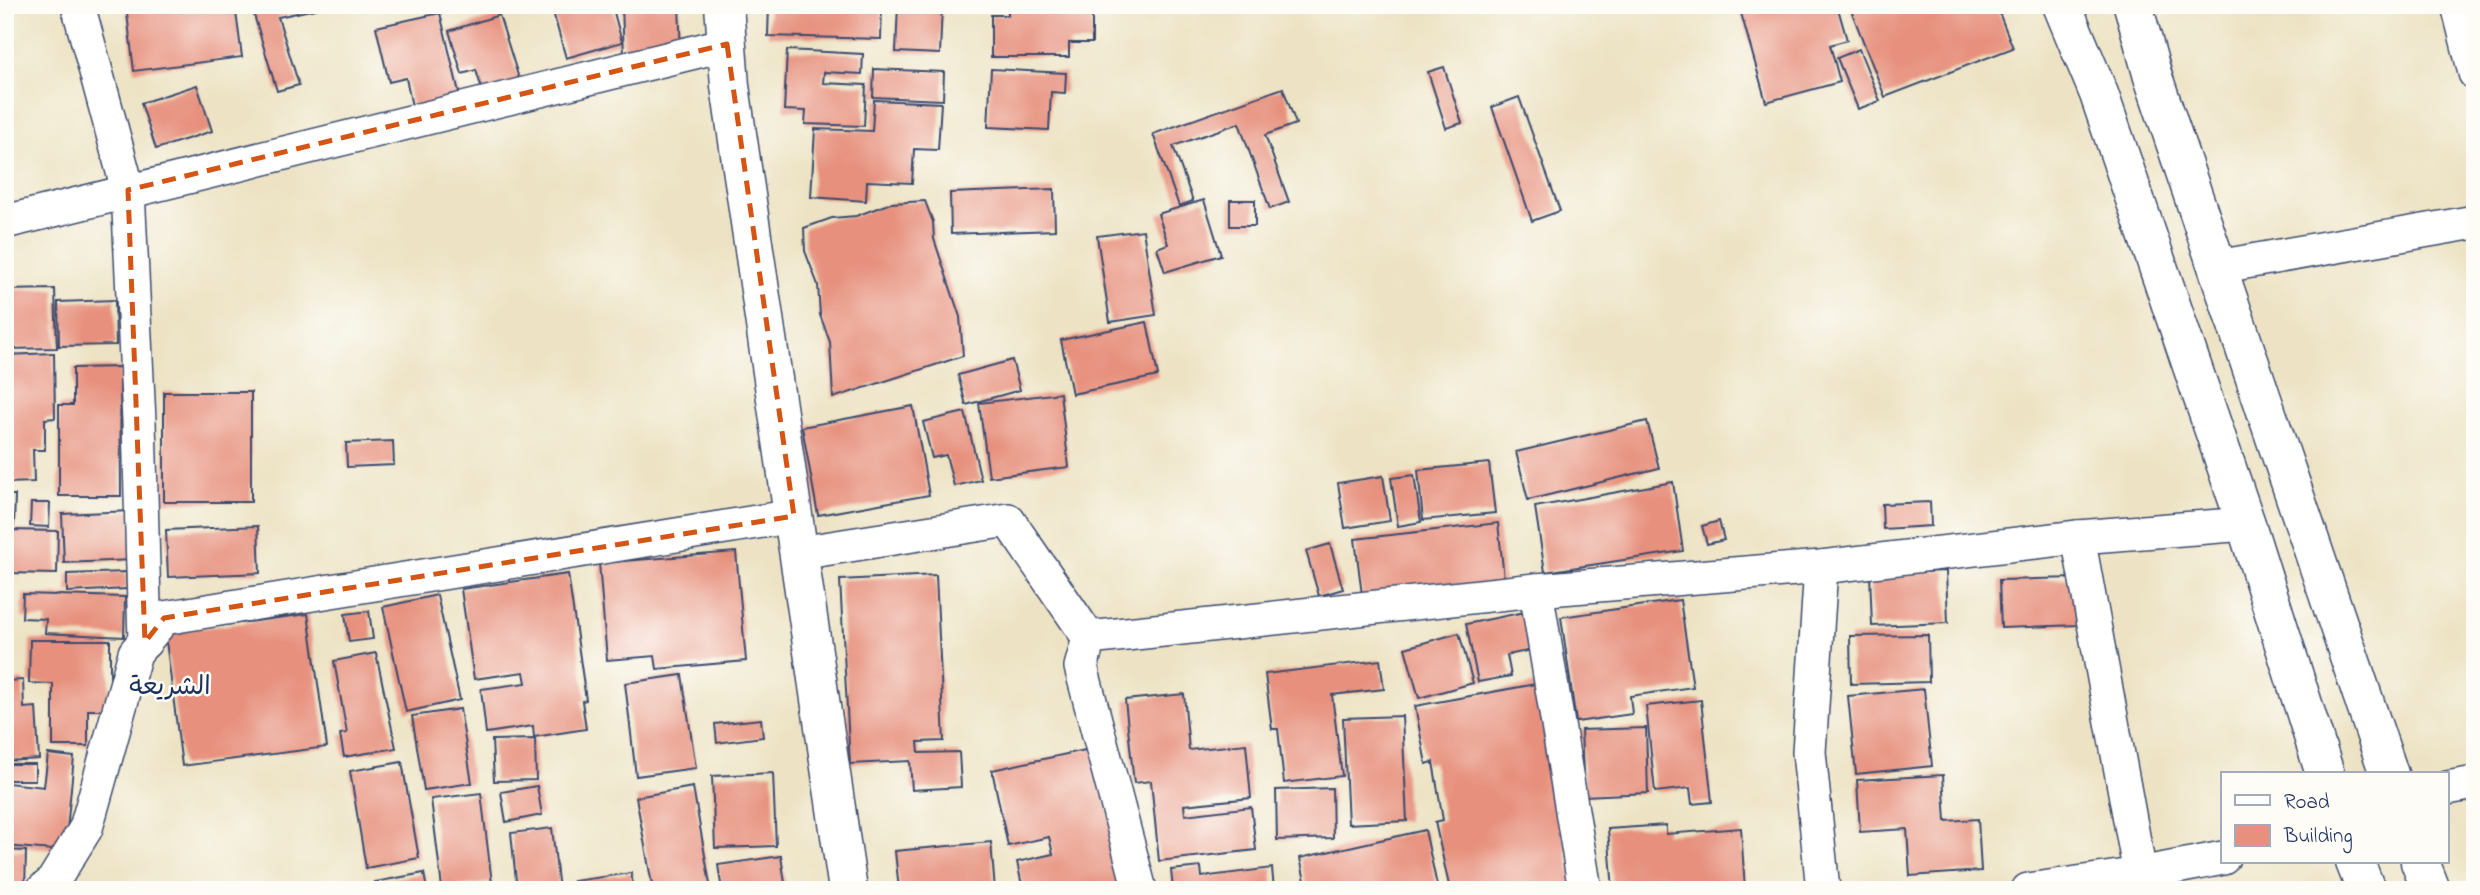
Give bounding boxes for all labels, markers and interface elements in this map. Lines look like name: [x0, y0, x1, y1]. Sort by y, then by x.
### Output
district label: الشريعة: [129, 669, 211, 707]
legend: [2221, 772, 2448, 864]
text: Road: [2284, 788, 2330, 818]
text: Building: [2283, 822, 2353, 854]

